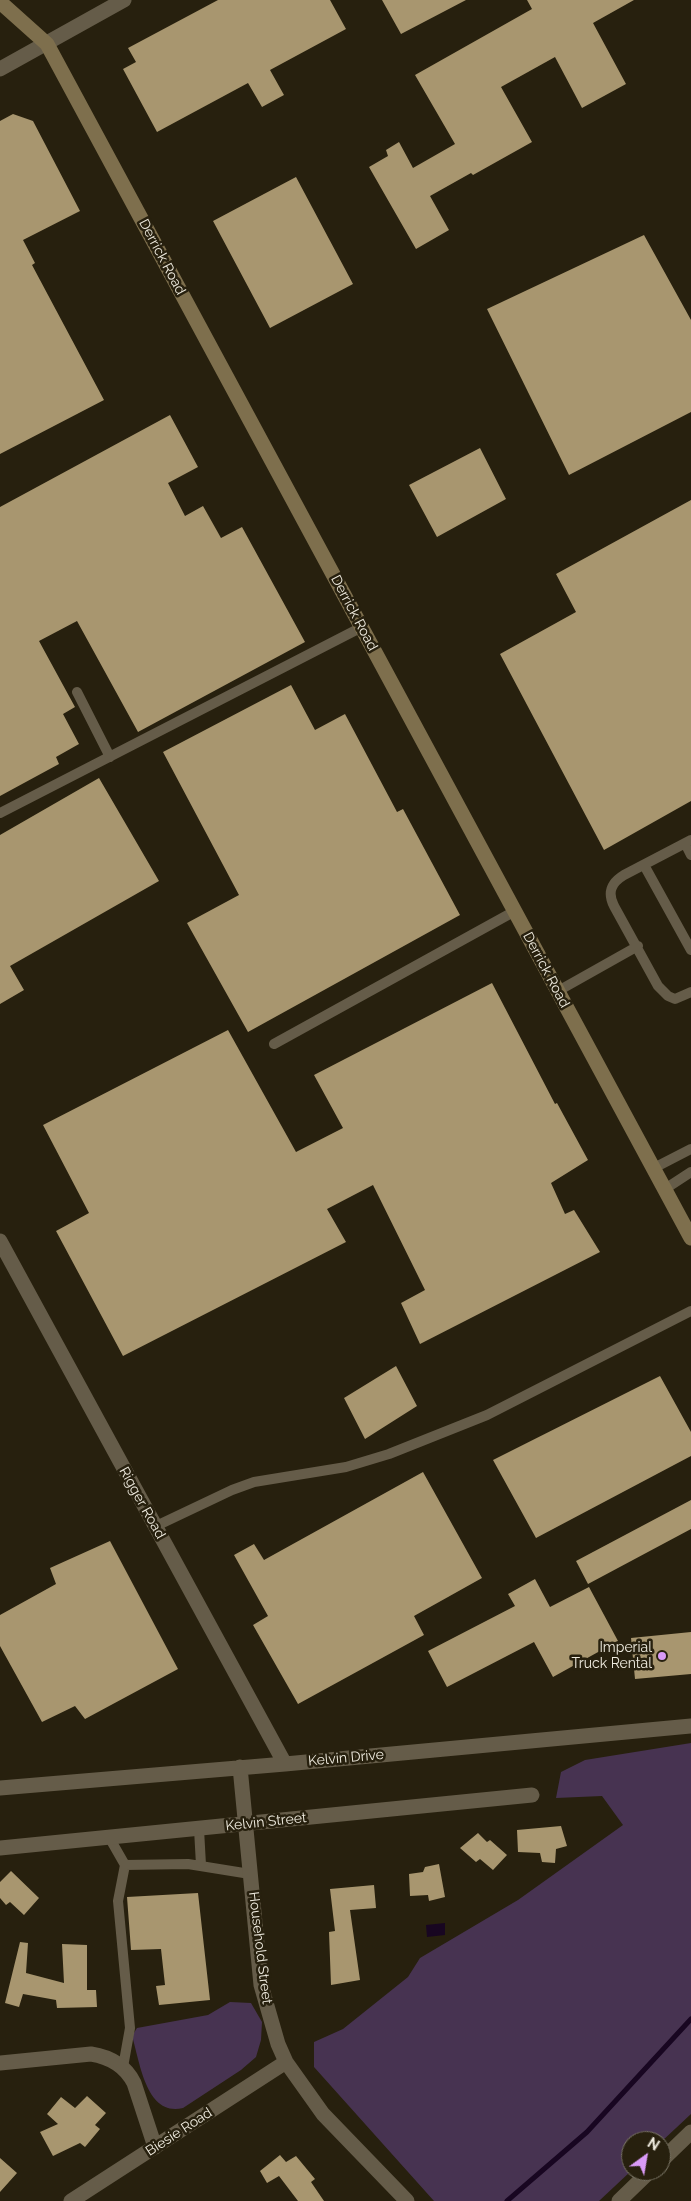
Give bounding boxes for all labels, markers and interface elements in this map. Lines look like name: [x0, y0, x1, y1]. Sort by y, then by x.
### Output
street label: Derrick Road: [135, 216, 189, 298]
street label: Derrick Road: [327, 572, 381, 654]
street label: Derrick Road: [519, 929, 573, 1011]
street label: Rigger Road: [115, 1464, 169, 1542]
place label: Imperial Truck Rental: [571, 1640, 652, 1672]
marker: Imperial Truck Rental: [656, 1650, 668, 1662]
street label: Kelvin Drive: [307, 1746, 385, 1770]
street label: Kelvin Street: [225, 1809, 307, 1835]
street label: Household Street: [245, 1891, 275, 2005]
street label: Biesie Road: [143, 2104, 215, 2160]
north arrow: [621, 2131, 671, 2181]
text: N: [645, 2135, 662, 2154]

